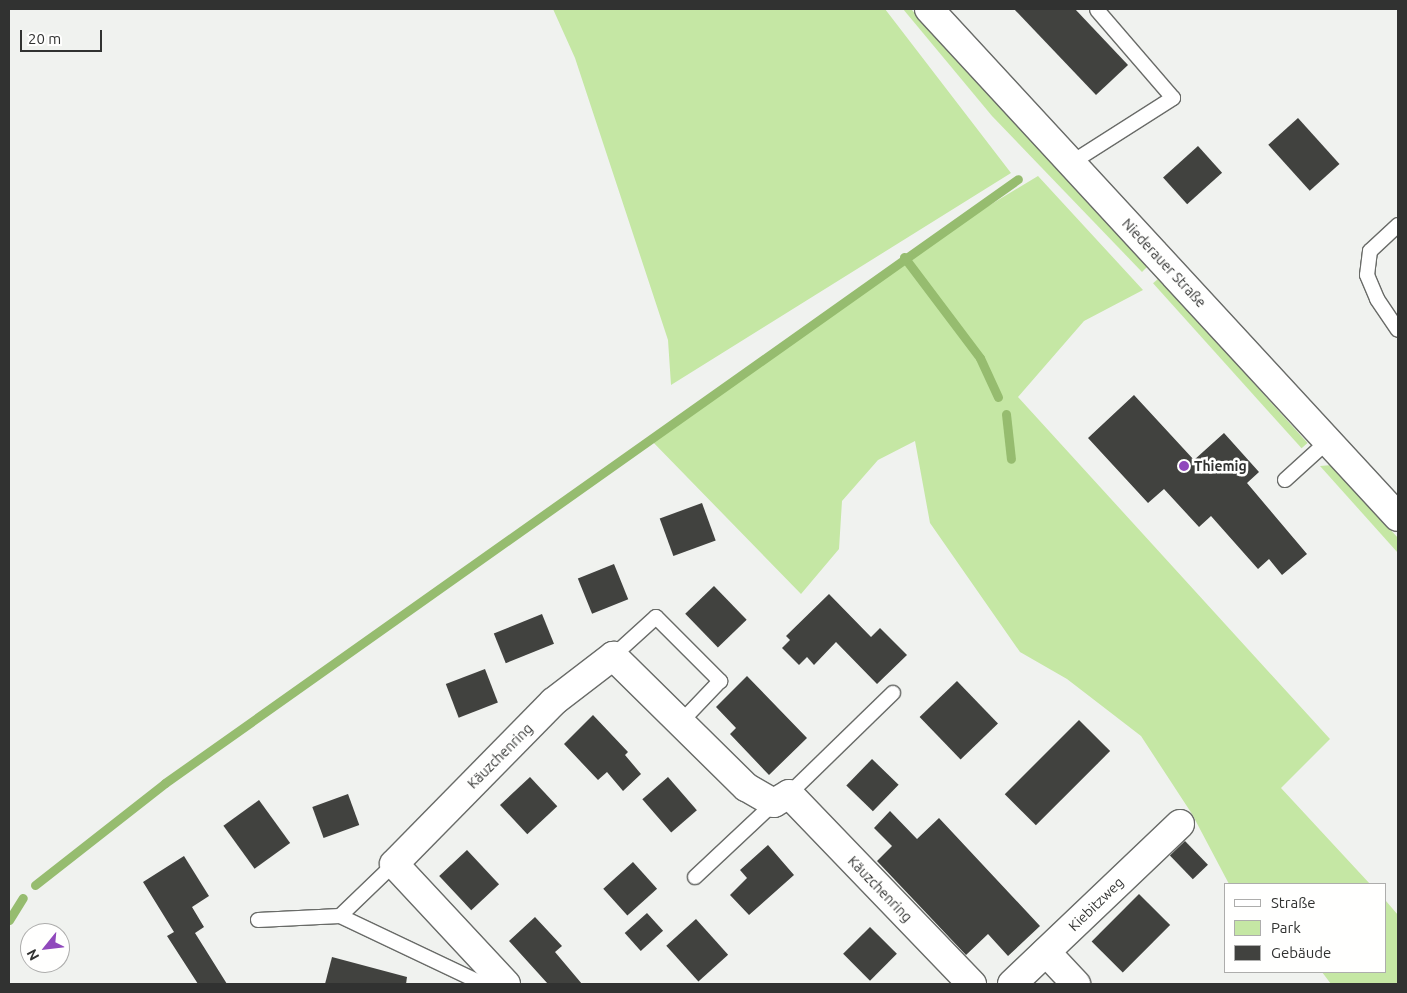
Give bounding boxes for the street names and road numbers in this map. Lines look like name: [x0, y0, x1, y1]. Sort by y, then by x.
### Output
street label: Niederauer Straße: [1119, 215, 1209, 311]
street label: Käuzchenring: [464, 720, 536, 792]
street label: Käuzchenring: [844, 853, 916, 925]
street label: Kiebitzweg: [1065, 874, 1127, 934]

